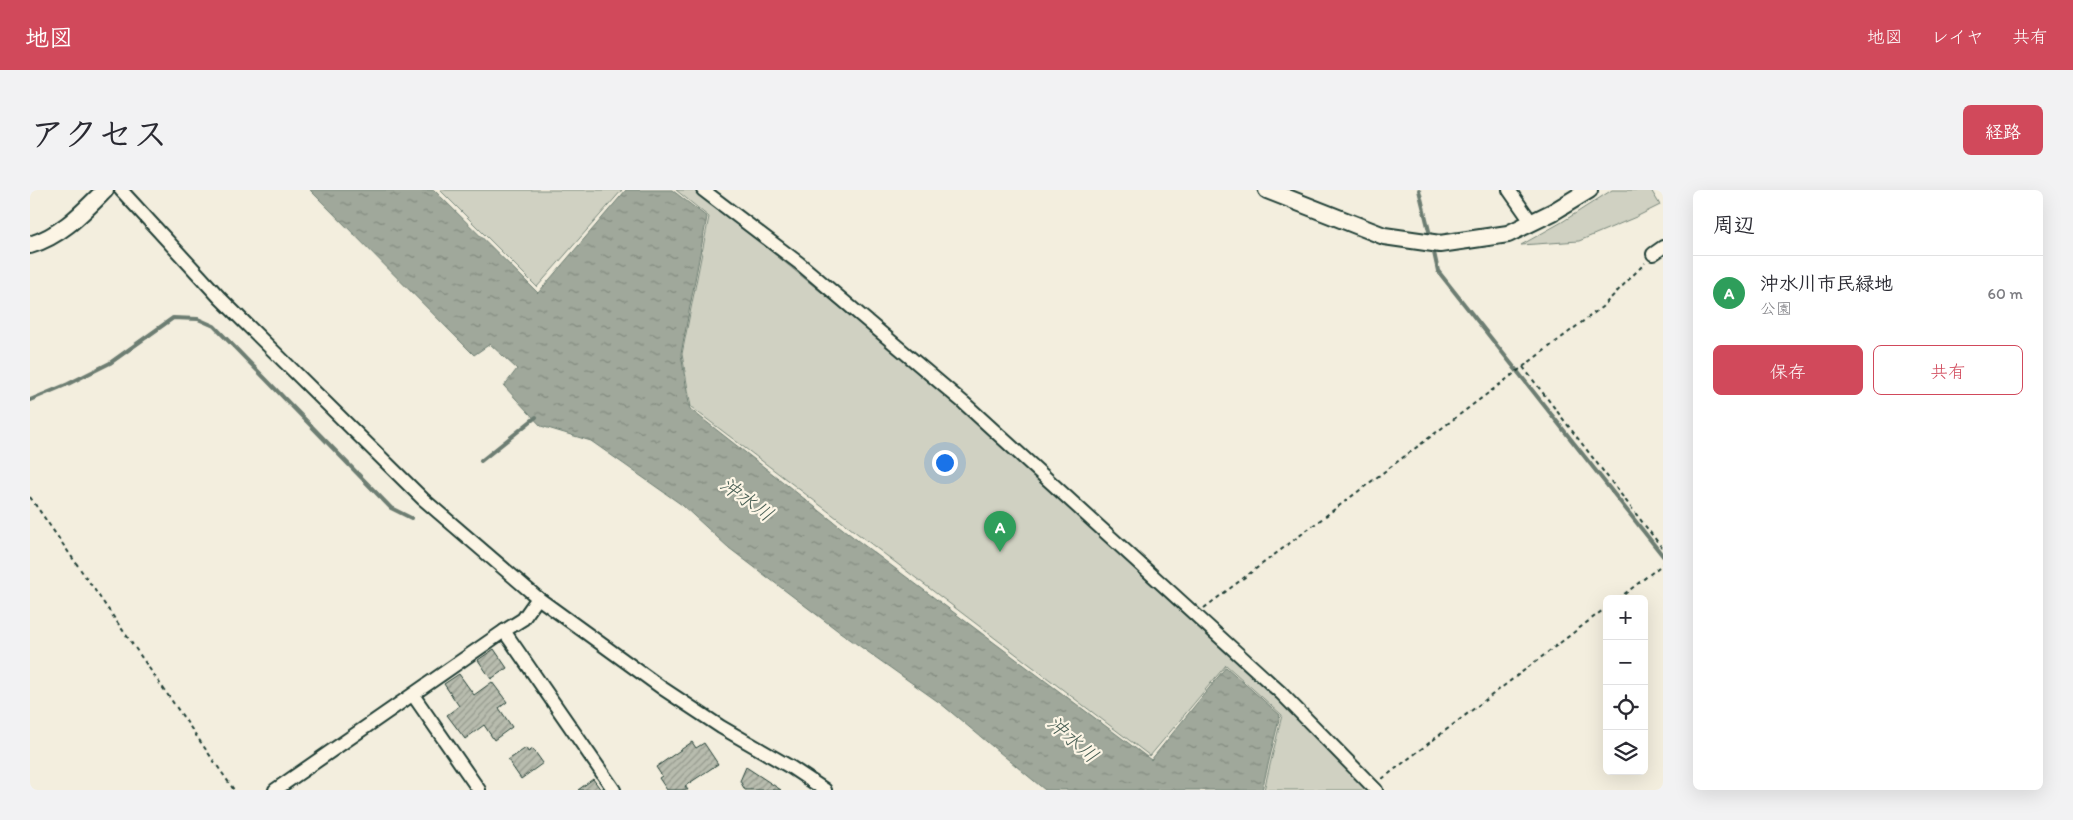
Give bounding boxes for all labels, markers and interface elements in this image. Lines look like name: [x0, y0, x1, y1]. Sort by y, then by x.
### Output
text: 地図: [25, 23, 73, 52]
text: 地図: [1867, 26, 1903, 48]
text: レイヤ: [1931, 26, 1984, 48]
text: 共有: [2012, 26, 2048, 48]
button: 経路: [1963, 105, 2043, 155]
text: アクセス: [30, 113, 168, 155]
text: 周辺: [1713, 212, 1755, 237]
text: 沖水川市民緑地: [1760, 272, 1893, 295]
text: A: [1724, 284, 1734, 303]
text: 60 m: [1988, 284, 2023, 303]
text: 公園: [1760, 299, 1792, 318]
button: 保存: [1713, 345, 1863, 395]
button: 共有: [1873, 345, 2023, 395]
your location: [932, 450, 958, 476]
water label: 沖水川: [716, 472, 778, 526]
pin: A: [984, 511, 1016, 552]
map controls: [1603, 595, 1648, 775]
button: +: [1603, 595, 1648, 640]
button: −: [1603, 640, 1648, 685]
button: locate: [1603, 685, 1648, 730]
water label: 沖水川: [1042, 710, 1104, 768]
button: layers: [1603, 730, 1648, 775]

